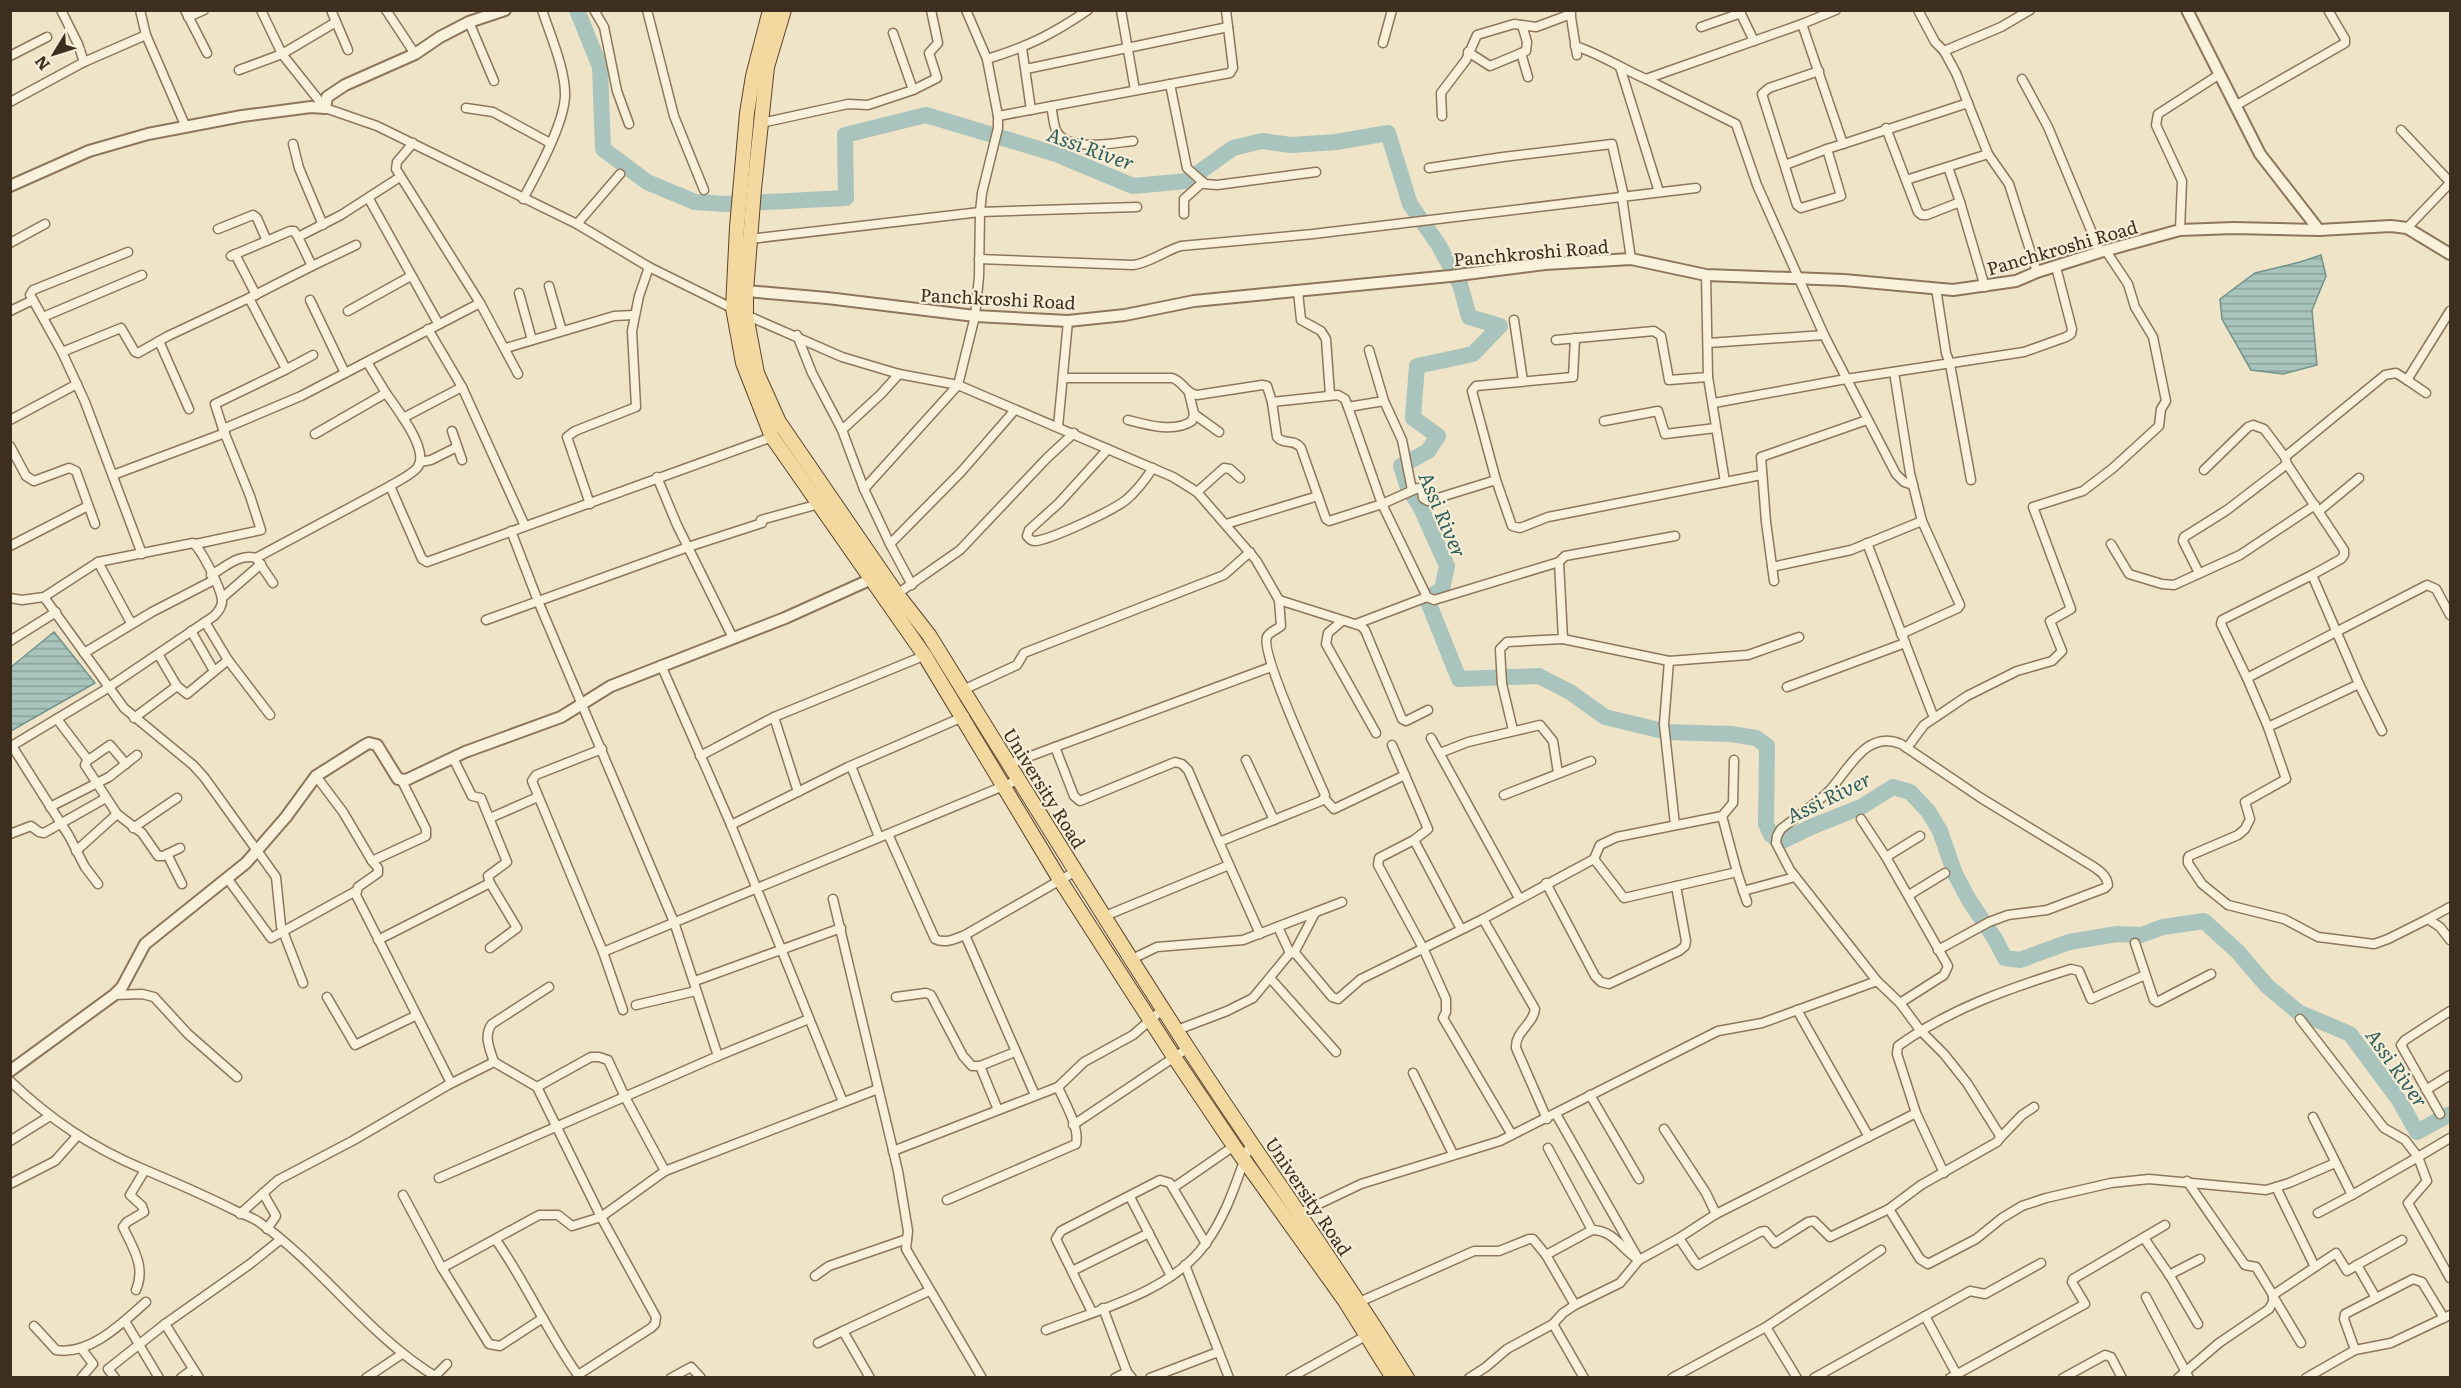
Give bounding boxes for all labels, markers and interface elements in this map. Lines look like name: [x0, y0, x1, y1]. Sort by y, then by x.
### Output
north arrow: [24, 24, 84, 84]
text: N: [28, 51, 55, 77]
water label: Assi River: [1043, 117, 1139, 177]
street label: Panchkroshi Road: [1983, 213, 2141, 281]
street label: Panchkroshi Road: [1452, 232, 1610, 272]
street label: Panchkroshi Road: [920, 280, 1076, 316]
water label: Assi River: [1412, 466, 1476, 562]
street label: University Road: [997, 722, 1093, 854]
water label: Assi River: [1781, 763, 1875, 829]
water label: Assi River: [2360, 1021, 2436, 1113]
street label: University Road: [1259, 1131, 1359, 1261]

